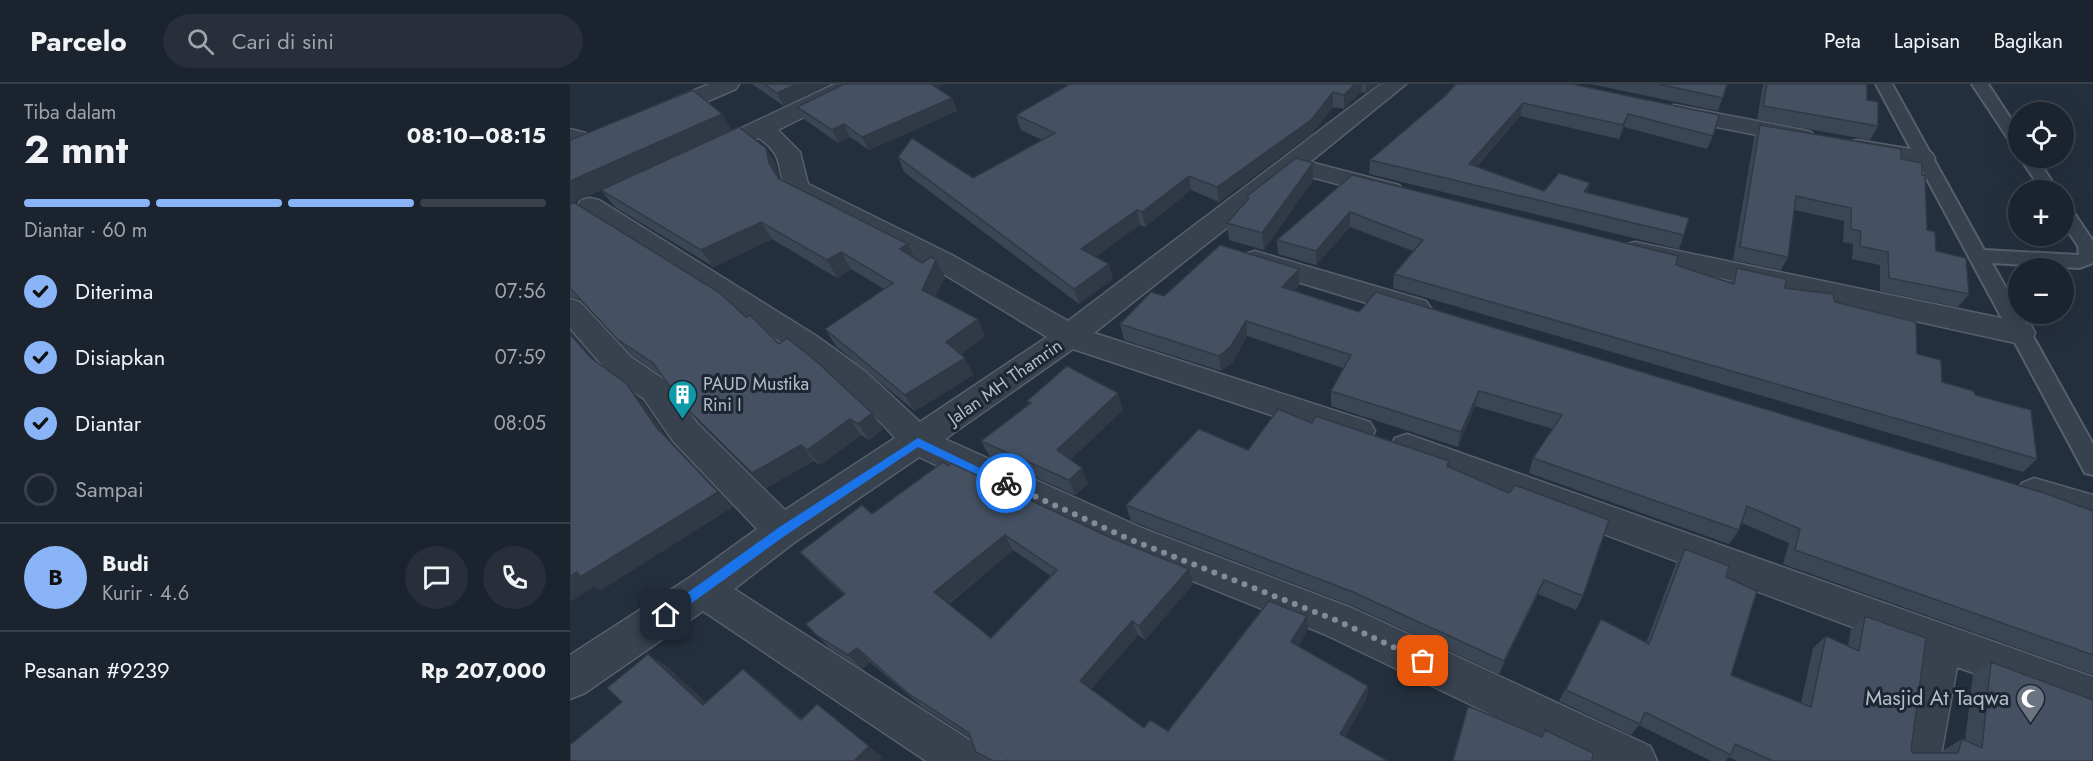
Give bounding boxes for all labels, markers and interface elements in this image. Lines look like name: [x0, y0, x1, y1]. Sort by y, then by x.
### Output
search box: [163, 14, 583, 68]
text: Parcelo: [30, 21, 127, 62]
icon: search: [184, 25, 217, 58]
text: Cari di sini: [232, 25, 334, 57]
text: Peta: [1824, 26, 1861, 56]
text: Lapisan: [1894, 26, 1960, 56]
text: Bagikan: [1993, 26, 2063, 56]
text: Tiba dalam: [24, 98, 116, 127]
map controls: [2008, 102, 2074, 324]
button: locate: [2008, 102, 2074, 168]
text: 08:10–08:15: [407, 119, 546, 151]
text: 2 mnt: [24, 121, 128, 178]
button: +: [2008, 180, 2074, 246]
text: Diantar · 60 m: [24, 216, 147, 245]
button: −: [2008, 258, 2074, 324]
icon: check: [24, 275, 57, 308]
text: Diterima: [75, 275, 153, 307]
text: 07:56: [495, 277, 546, 306]
street label: Jalan MH Thamrin: [941, 333, 1067, 432]
icon: check: [24, 341, 57, 374]
text: Disiapkan: [75, 341, 165, 373]
text: 07:59: [495, 343, 546, 372]
place label: PAUD Mustika Rini I: [703, 371, 809, 418]
building icon: PAUD Mustika Rini I: [666, 378, 698, 420]
icon: check: [24, 407, 57, 440]
text: Diantar: [75, 407, 141, 439]
text: 08:05: [494, 409, 546, 438]
courier: [976, 453, 1036, 513]
icon: bike: [990, 467, 1023, 500]
text: Sampai: [75, 473, 144, 505]
button: chat: [405, 546, 468, 609]
button: phone: [483, 546, 546, 609]
text: Budi: [102, 547, 149, 579]
text: B: [48, 561, 63, 593]
text: Kurir · 4.6: [102, 579, 189, 608]
pin: [640, 589, 691, 640]
icon: home: [649, 598, 682, 631]
pin: [1397, 635, 1448, 686]
icon: bag: [1406, 644, 1439, 677]
text: Pesanan #9239: [24, 654, 170, 686]
text: Rp 207,000: [421, 654, 546, 686]
mosque icon: Masjid At Taqwa: [2014, 682, 2046, 724]
place label: Masjid At Taqwa: [1865, 683, 2009, 713]

